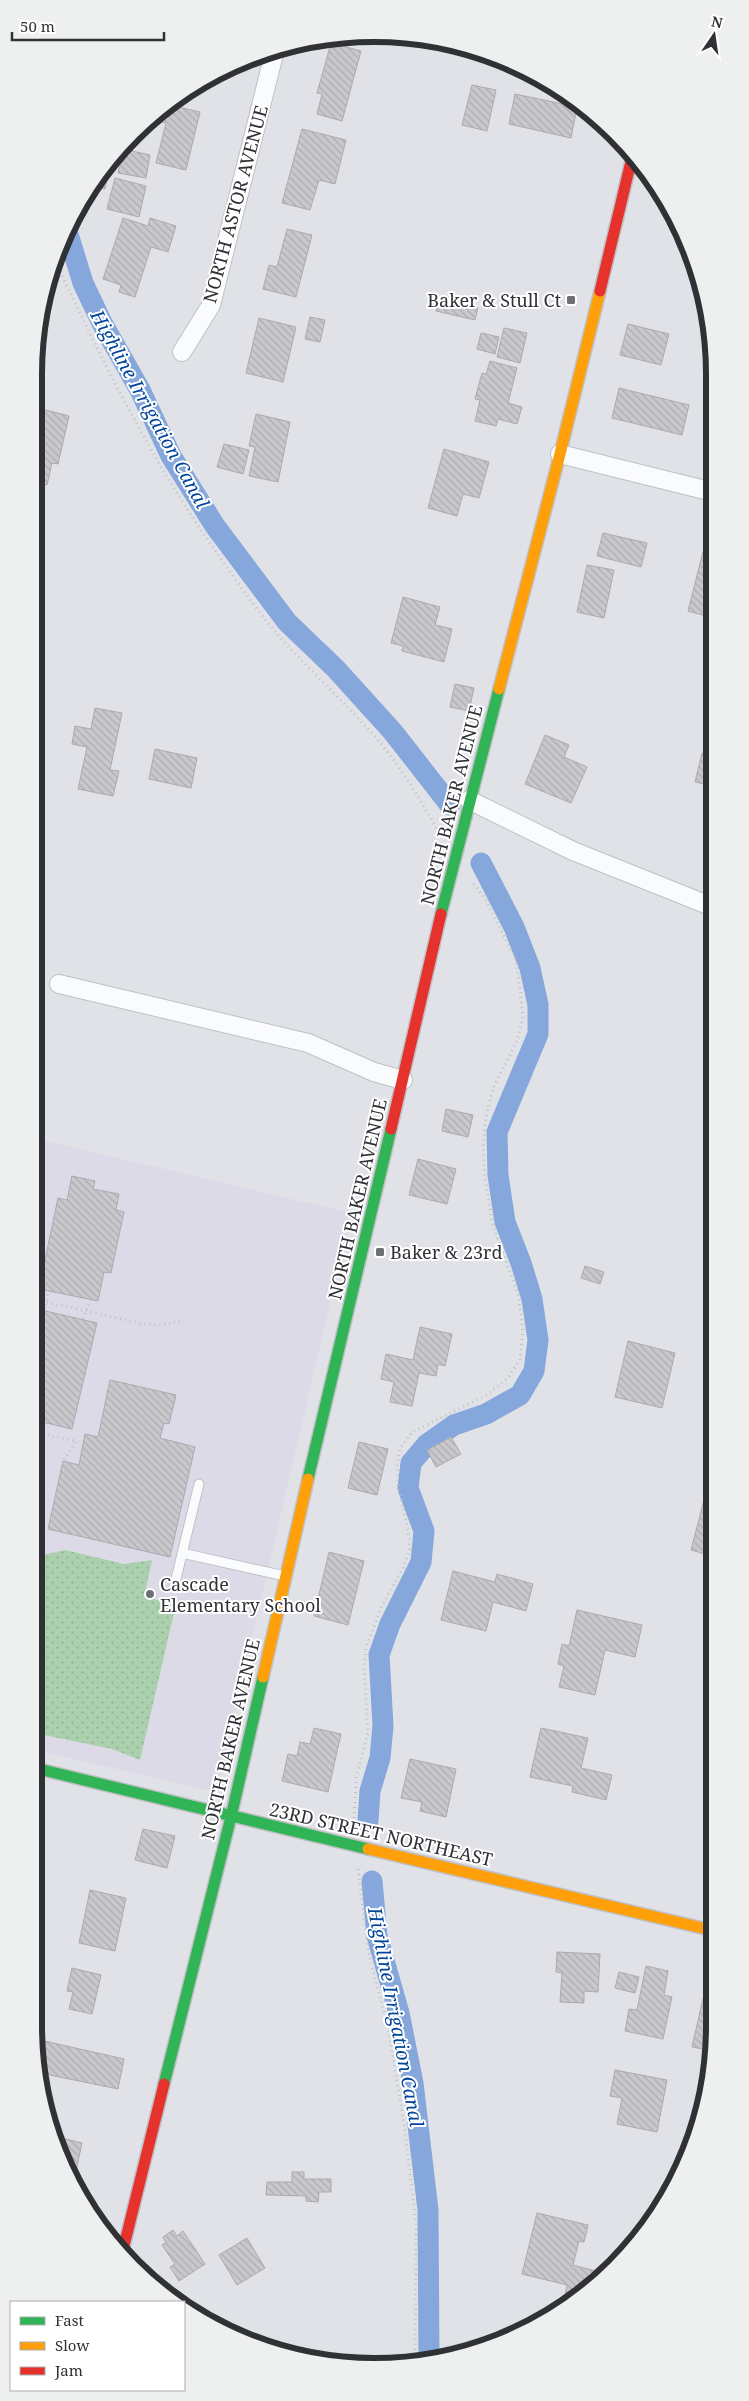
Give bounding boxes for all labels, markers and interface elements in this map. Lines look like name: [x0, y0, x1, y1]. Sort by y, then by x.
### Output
scale bar: [12, 10, 165, 42]
north arrow: [689, 10, 739, 60]
text: N: [710, 11, 725, 32]
text: 50 m: [20, 16, 55, 36]
street label: NORTH ASTOR AVENUE: [197, 103, 273, 305]
place label: Baker & Stull Ct: [427, 288, 561, 312]
marker: Baker & Stull Ct: [565, 294, 577, 306]
water label: Highline Irrigation Canal: [84, 304, 216, 513]
street label: NORTH BAKER AVENUE: [415, 702, 487, 908]
street label: NORTH BAKER AVENUE: [322, 1096, 392, 1302]
place label: Baker & 23rd: [390, 1240, 503, 1264]
marker: Baker & 23rd: [374, 1246, 386, 1258]
place label: Cascade Elementary School: [160, 1572, 321, 1617]
marker: Cascade Elementary School: [144, 1588, 156, 1600]
street label: NORTH BAKER AVENUE: [195, 1636, 265, 1842]
street label: 23RD STREET NORTHEAST: [267, 1797, 495, 1871]
water label: Highline Irrigation Canal: [362, 1904, 430, 2129]
legend: [10, 2301, 185, 2391]
text: Fast: [55, 2310, 84, 2330]
text: Slow: [55, 2335, 89, 2355]
text: Jam: [54, 2360, 83, 2380]

